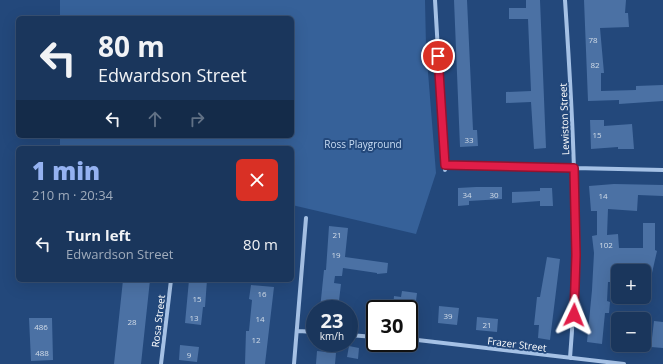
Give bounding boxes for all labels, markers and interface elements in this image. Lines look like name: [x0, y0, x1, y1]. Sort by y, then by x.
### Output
text: 80 m: [98, 27, 165, 65]
icon: left: [32, 32, 84, 84]
house number: 78: [588, 34, 598, 45]
pin: [421, 39, 455, 73]
icon: arrive: [427, 45, 449, 67]
house number: 82: [590, 59, 600, 70]
text: Edwardson Street: [98, 63, 247, 87]
street label: Lewiston Street: [556, 82, 572, 155]
icon: left: [102, 108, 124, 130]
icon: ahead: [144, 108, 166, 130]
icon: right: [186, 108, 208, 130]
house number: 15: [592, 129, 602, 140]
house number: 33: [464, 134, 474, 145]
park label: Ross Playground: [324, 137, 402, 151]
text: 1 min: [32, 154, 100, 187]
button: close: [236, 159, 278, 201]
text: 210 m · 20:34: [32, 186, 113, 204]
house number: 34: [462, 189, 472, 200]
house number: 30: [489, 189, 499, 200]
house number: 14: [598, 190, 608, 201]
text: Turn left: [66, 225, 131, 245]
house number: 21: [332, 229, 342, 240]
icon: left: [32, 233, 54, 255]
text: 80 m: [243, 234, 278, 254]
house number: 102: [599, 239, 613, 250]
text: Edwardson Street: [66, 245, 173, 263]
house number: 19: [331, 249, 341, 260]
map controls: [611, 264, 651, 352]
button: +: [611, 264, 651, 304]
house number: 16: [257, 288, 267, 299]
street label: Rosa Street: [148, 293, 168, 348]
house number: 15: [192, 293, 202, 304]
position arrow: [553, 294, 595, 336]
speed limit sign: 30: [366, 300, 418, 352]
text: 23: [321, 307, 343, 334]
house number: 39: [443, 310, 453, 321]
house number: 13: [189, 312, 199, 323]
button: −: [611, 312, 651, 352]
house number: 14: [255, 313, 265, 324]
house number: 28: [127, 316, 137, 327]
house number: 21: [482, 319, 492, 330]
house number: 486: [34, 321, 48, 332]
text: km/h: [320, 329, 344, 343]
street label: Frazer Street: [487, 333, 548, 355]
house number: 12: [251, 334, 261, 345]
house number: 488: [35, 347, 49, 358]
house number: 9: [187, 349, 192, 360]

